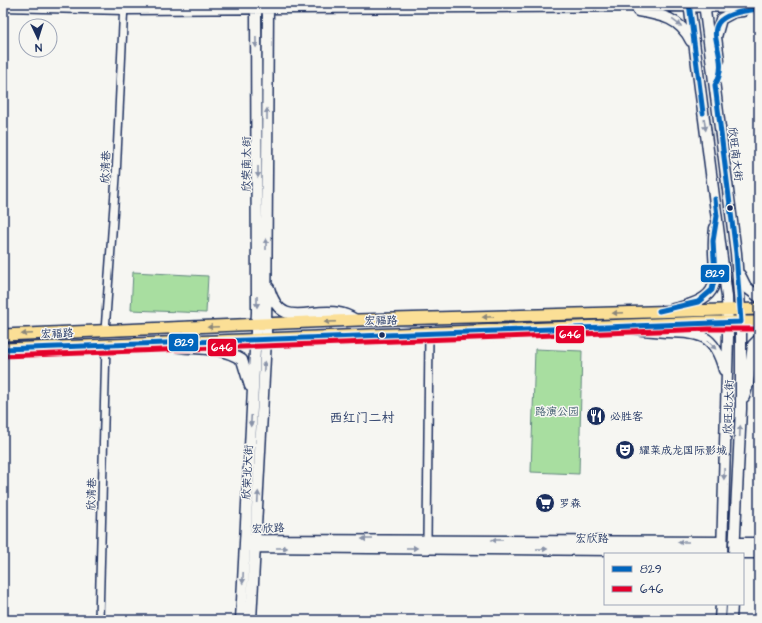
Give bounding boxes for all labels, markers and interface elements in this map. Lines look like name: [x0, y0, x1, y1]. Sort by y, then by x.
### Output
north arrow: [18, 18, 58, 58]
one-way arrow: [672, 19, 682, 27]
one-way arrow: [253, 36, 260, 48]
text: N: [35, 40, 43, 55]
one-way arrow: [264, 107, 270, 120]
one-way arrow: [702, 119, 708, 131]
street label: 欣旺南大街: [725, 126, 746, 183]
street label: 欣荣南大街: [239, 136, 254, 192]
street label: 欣清巷: [97, 150, 114, 184]
one-way arrow: [255, 166, 261, 179]
unlabelled marker: [725, 203, 735, 213]
one-way arrow: [263, 237, 269, 250]
line badge: 829: [700, 264, 730, 283]
text: 829: [705, 266, 725, 281]
one-way arrow: [254, 296, 260, 309]
one-way arrow: [611, 310, 624, 316]
street label: 宏福路: [364, 313, 398, 328]
one-way arrow: [482, 313, 494, 320]
one-way arrow: [323, 319, 336, 325]
one-way arrow: [206, 324, 219, 330]
street label: 宏福路: [40, 325, 74, 342]
line badge: 646: [555, 325, 585, 344]
text: 646: [559, 327, 581, 342]
unlabelled marker: [377, 330, 387, 340]
one-way arrow: [20, 331, 33, 337]
line badge: 829: [168, 333, 199, 352]
text: 829: [174, 335, 194, 350]
line badge: 646: [207, 338, 237, 357]
one-way arrow: [707, 339, 716, 350]
text: 646: [211, 340, 233, 355]
one-way arrow: [261, 361, 268, 373]
street label: 欣旺北大街: [720, 378, 737, 435]
park label: 路演公园: [535, 404, 579, 419]
restaurant icon: 必胜客: [585, 405, 607, 427]
district label: 西红门二村: [329, 409, 395, 427]
place label: 必胜客: [610, 409, 643, 424]
one-way arrow: [248, 415, 255, 427]
one-way arrow: [736, 425, 743, 437]
theatre icon: 耀莱成龙国际影城: [614, 439, 636, 461]
street label: 欣荣北大街: [239, 443, 256, 500]
place label: 耀莱成龙国际影城: [639, 443, 727, 458]
one-way arrow: [721, 468, 727, 481]
street label: 欣清巷: [83, 477, 100, 511]
one-way arrow: [254, 491, 261, 503]
supermarket icon: 罗森: [534, 492, 556, 514]
place label: 罗森: [559, 496, 581, 511]
street label: 宏欣路: [251, 520, 285, 537]
street label: 宏欣路: [576, 531, 609, 546]
one-way arrow: [360, 536, 373, 542]
one-way arrow: [490, 537, 503, 543]
one-way arrow: [677, 538, 689, 545]
one-way arrow: [276, 544, 288, 551]
one-way arrow: [406, 545, 419, 551]
one-way arrow: [536, 546, 549, 552]
legend: [604, 553, 744, 605]
text: 829: [640, 561, 662, 578]
one-way arrow: [240, 572, 247, 584]
text: 646: [640, 581, 664, 598]

